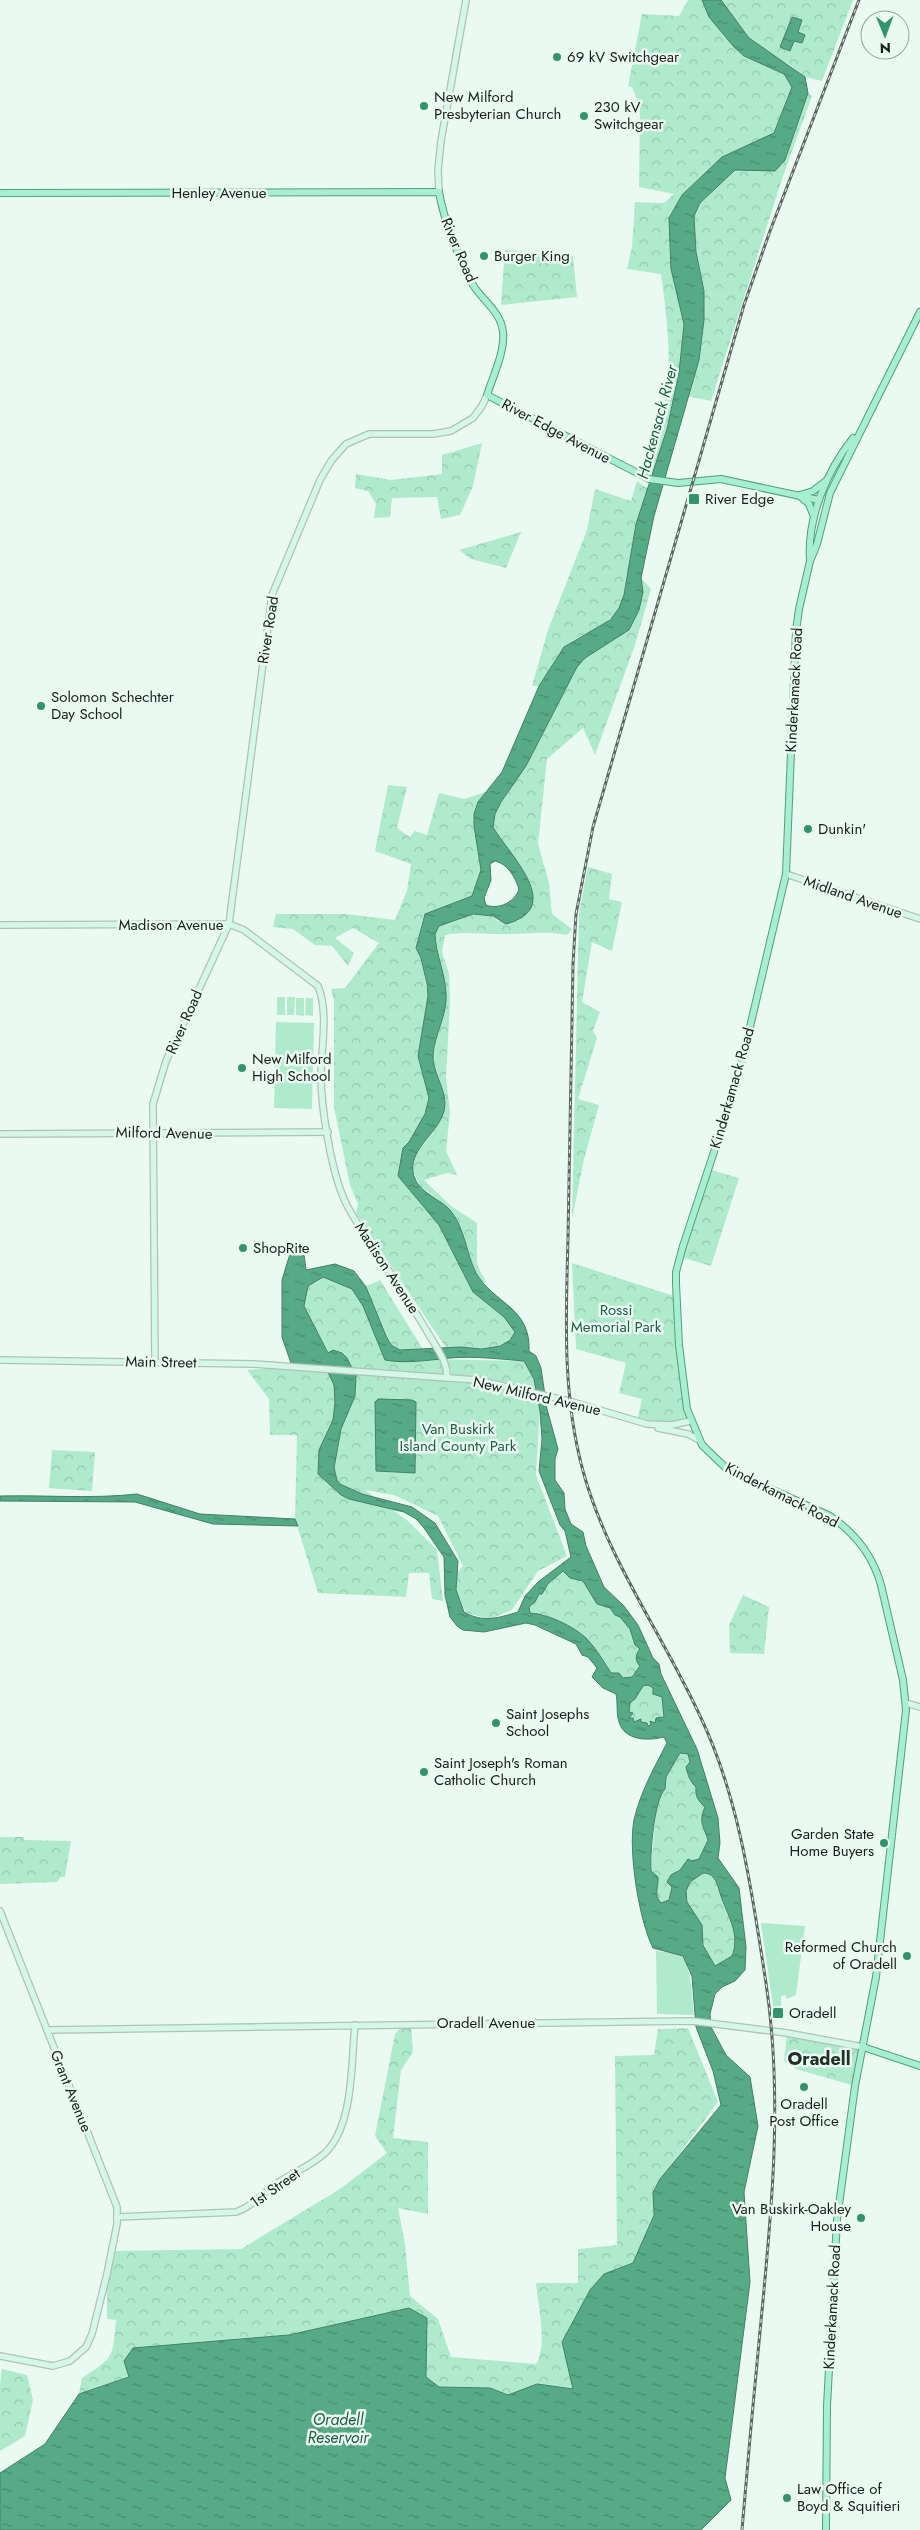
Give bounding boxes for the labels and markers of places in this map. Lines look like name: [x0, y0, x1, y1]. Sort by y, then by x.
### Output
place label: 69 kV Switchgear: [567, 46, 680, 68]
marker: 69 kV Switchgear: [551, 51, 563, 63]
place label: New Milford Presbyterian Church: [434, 86, 562, 125]
place label: 230 kV Switchgear: [594, 96, 664, 135]
marker: New Milford Presbyterian Church: [418, 100, 430, 112]
marker: 230 kV Switchgear: [578, 110, 590, 122]
place label: Burger King: [494, 245, 570, 267]
marker: Burger King: [478, 250, 490, 262]
place label: River Edge: [705, 488, 774, 510]
marker: River Edge: [687, 492, 701, 506]
place label: Solomon Schechter Day School: [51, 686, 175, 725]
marker: Solomon Schechter Day School: [35, 700, 47, 712]
place label: Dunkin': [818, 818, 866, 840]
marker: Dunkin': [802, 823, 814, 835]
place label: New Milford High School: [252, 1048, 332, 1087]
marker: New Milford High School: [236, 1062, 248, 1074]
place label: ShopRite: [253, 1237, 310, 1259]
marker: ShopRite: [237, 1242, 249, 1254]
place label: Saint Josephs School: [506, 1703, 589, 1742]
marker: Saint Josephs School: [490, 1717, 502, 1729]
place label: Saint Joseph's Roman Catholic Church: [434, 1752, 568, 1791]
marker: Saint Joseph's Roman Catholic Church: [418, 1766, 430, 1778]
place label: Garden State Home Buyers: [790, 1823, 874, 1862]
marker: Garden State Home Buyers: [878, 1837, 890, 1849]
place label: Reformed Church of Oradell: [785, 1936, 897, 1975]
marker: Reformed Church of Oradell: [901, 1950, 913, 1962]
place label: Oradell: [789, 2002, 836, 2024]
marker: Oradell: [771, 2006, 785, 2020]
marker: Oradell Post Office: [798, 2081, 810, 2093]
place label: Oradell Post Office: [769, 2093, 839, 2132]
place label: Van Buskirk-Oakley House: [732, 2198, 851, 2237]
marker: Van Buskirk-Oakley House: [855, 2212, 867, 2224]
place label: Law Office of Boyd & Squitieri: [797, 2478, 900, 2517]
marker: Law Office of Boyd & Squitieri: [781, 2492, 793, 2504]

